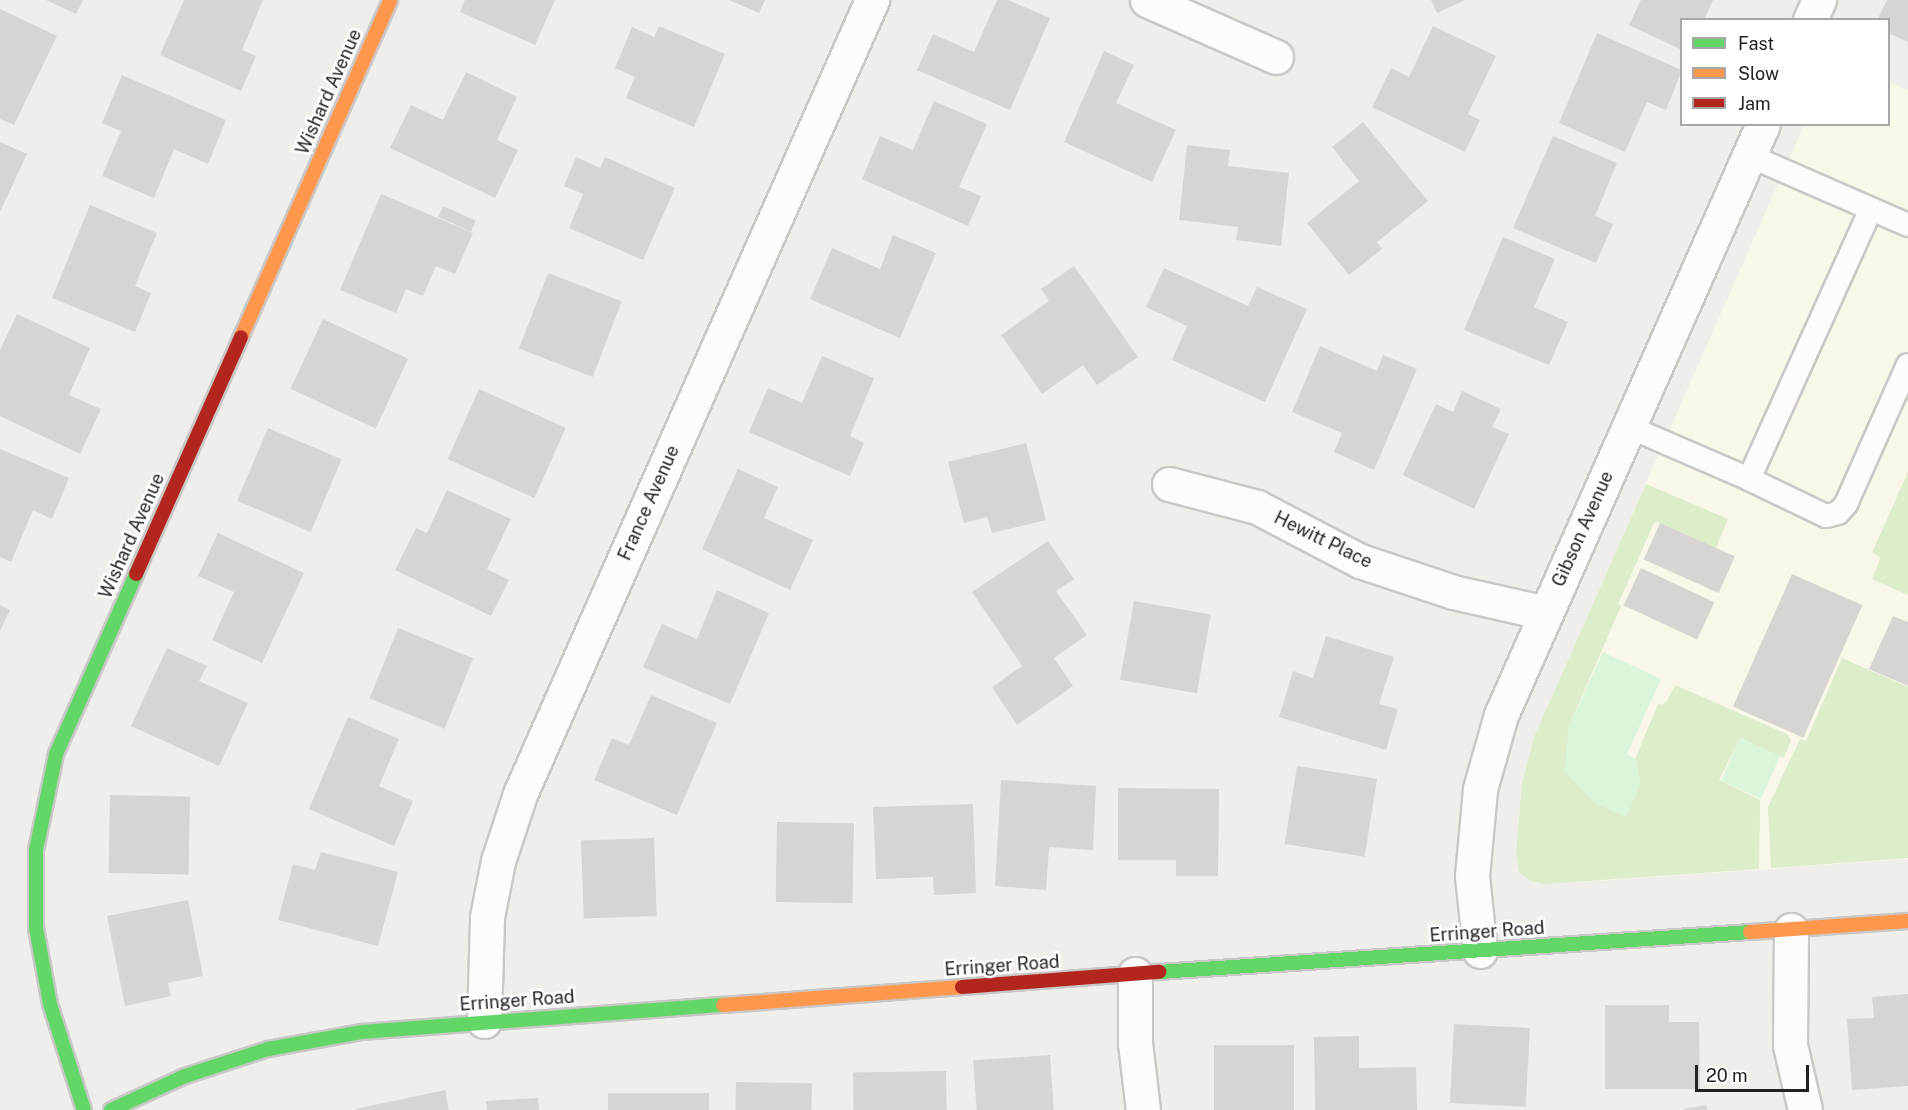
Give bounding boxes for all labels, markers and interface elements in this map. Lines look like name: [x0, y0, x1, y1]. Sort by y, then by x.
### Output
legend: [1680, 18, 1890, 126]
street label: Wishard Avenue: [292, 26, 366, 158]
text: Fast: [1738, 33, 1774, 54]
text: Slow: [1738, 63, 1779, 84]
text: Jam: [1738, 93, 1771, 114]
street label: France Avenue: [614, 442, 684, 564]
street label: Gibson Avenue: [1548, 468, 1618, 590]
street label: Wishard Avenue: [95, 470, 169, 602]
street label: Hewitt Place: [1270, 507, 1376, 573]
street label: Erringer Road: [1429, 917, 1545, 947]
street label: Erringer Road: [944, 951, 1060, 981]
street label: Erringer Road: [459, 986, 575, 1016]
scale bar: [1698, 1053, 1812, 1091]
text: 20 m: [1706, 1065, 1748, 1086]

